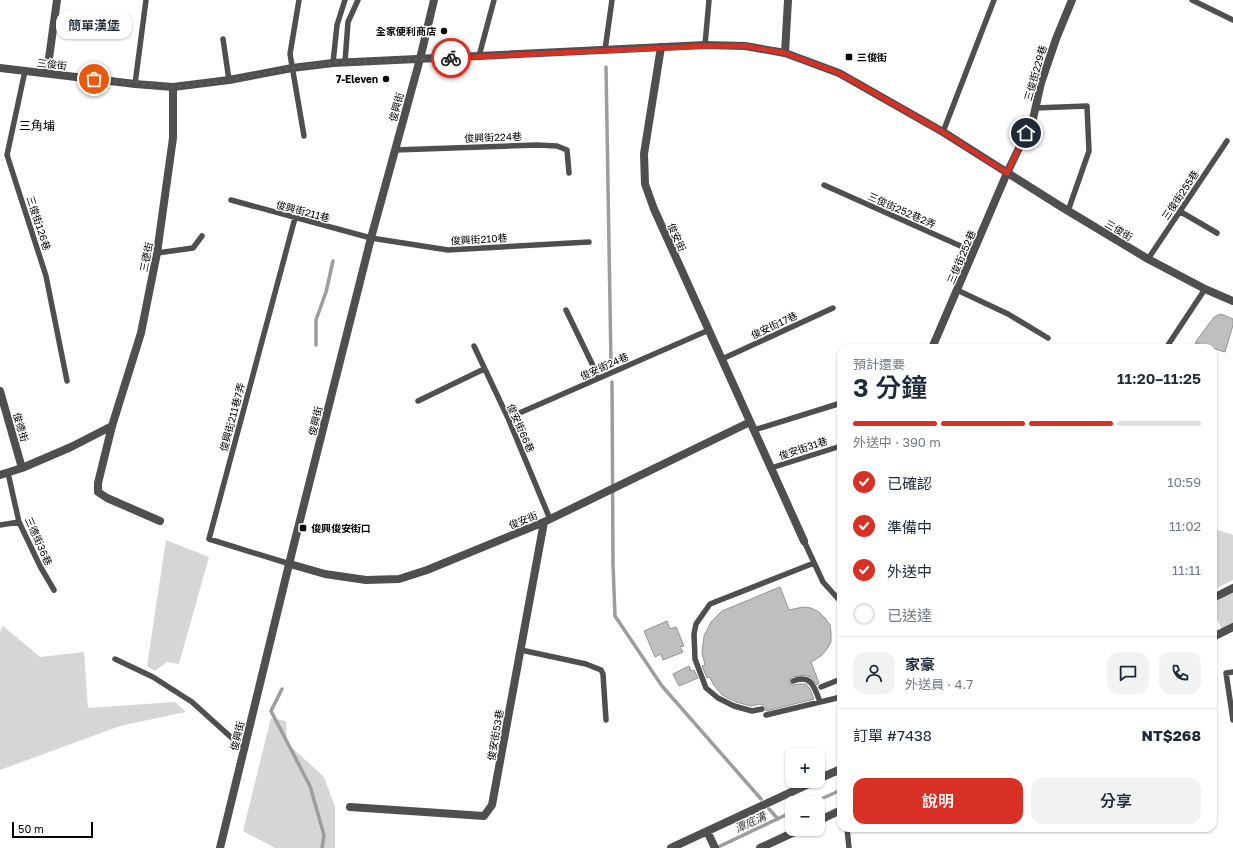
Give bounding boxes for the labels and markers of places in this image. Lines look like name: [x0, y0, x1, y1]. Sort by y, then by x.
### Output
callout: 簡單漢堡: [56, 11, 132, 39]
place label: 全家便利商店: [376, 25, 436, 37]
marker: 全家便利商店: [439, 26, 449, 36]
place label: 三俊街: [857, 51, 887, 63]
marker: 三俊街: [844, 52, 854, 62]
pin: [77, 62, 111, 96]
place label: 7-Eleven: [336, 73, 378, 85]
marker: 7-Eleven: [381, 74, 391, 84]
pin: [1009, 116, 1043, 150]
place label: 俊興俊安街口: [311, 522, 371, 534]
marker: 俊興俊安街口: [298, 523, 308, 533]

